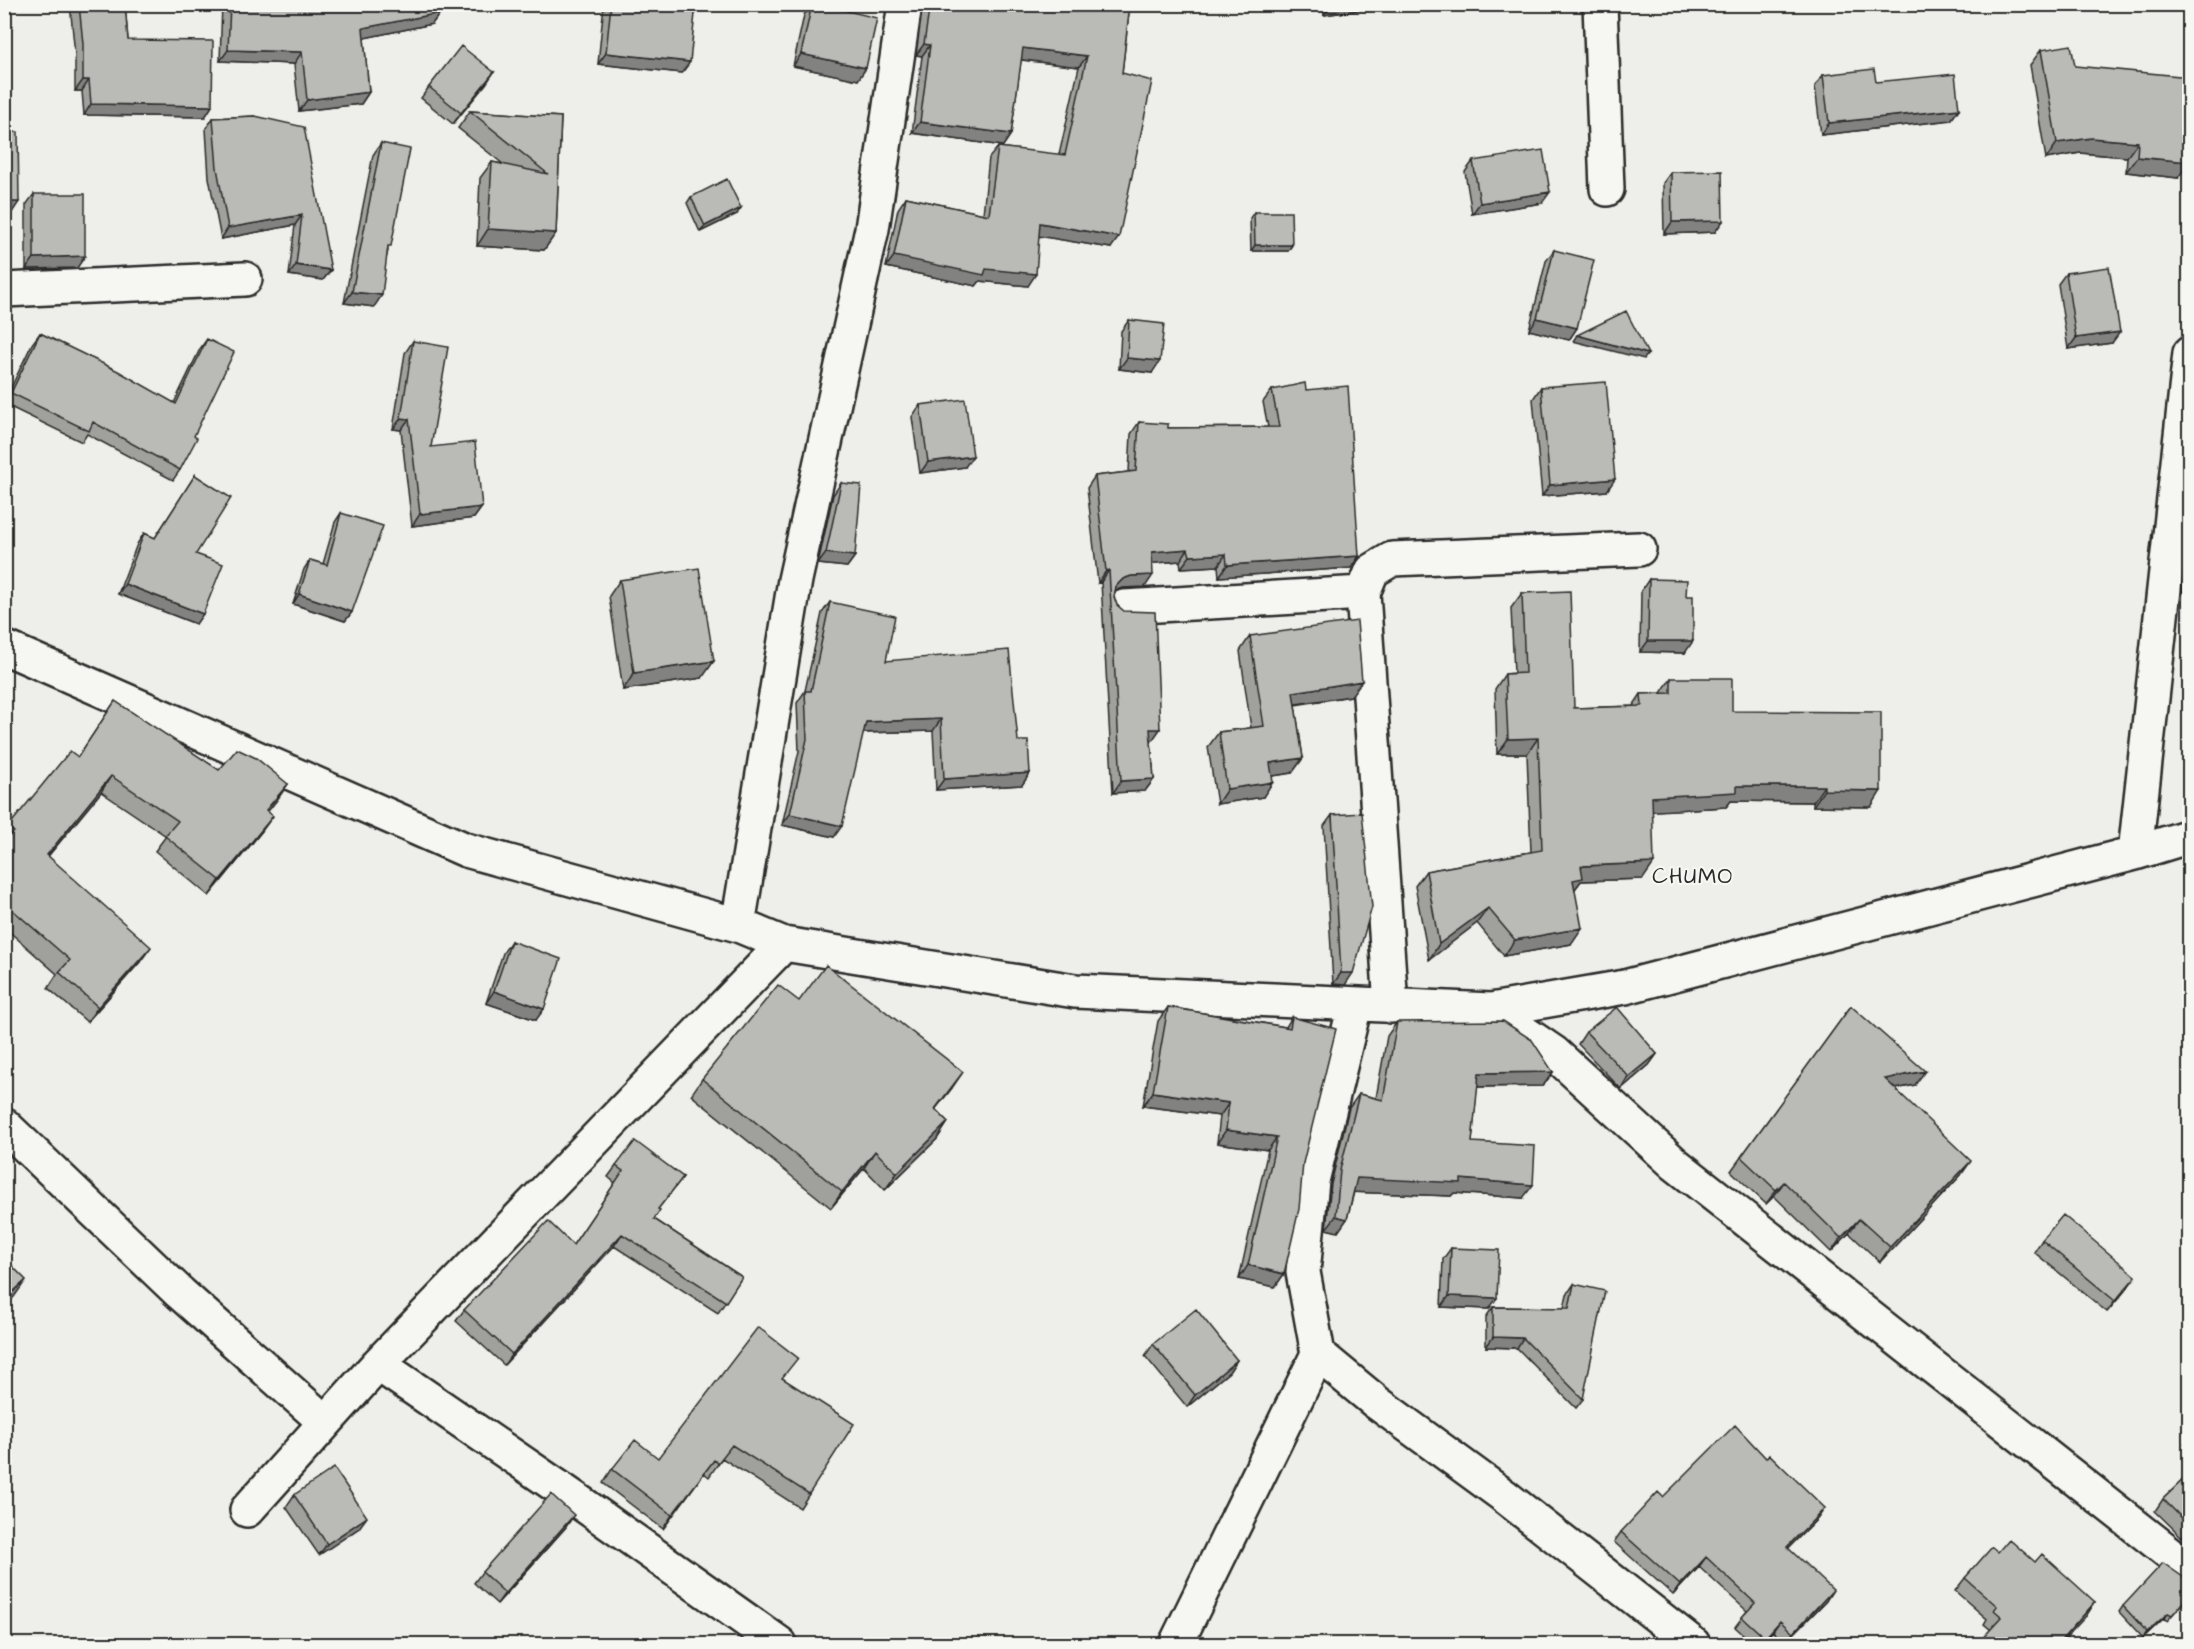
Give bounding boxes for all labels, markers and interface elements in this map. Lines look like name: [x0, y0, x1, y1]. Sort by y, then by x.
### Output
district label: CHUMO: [1652, 861, 1734, 892]

